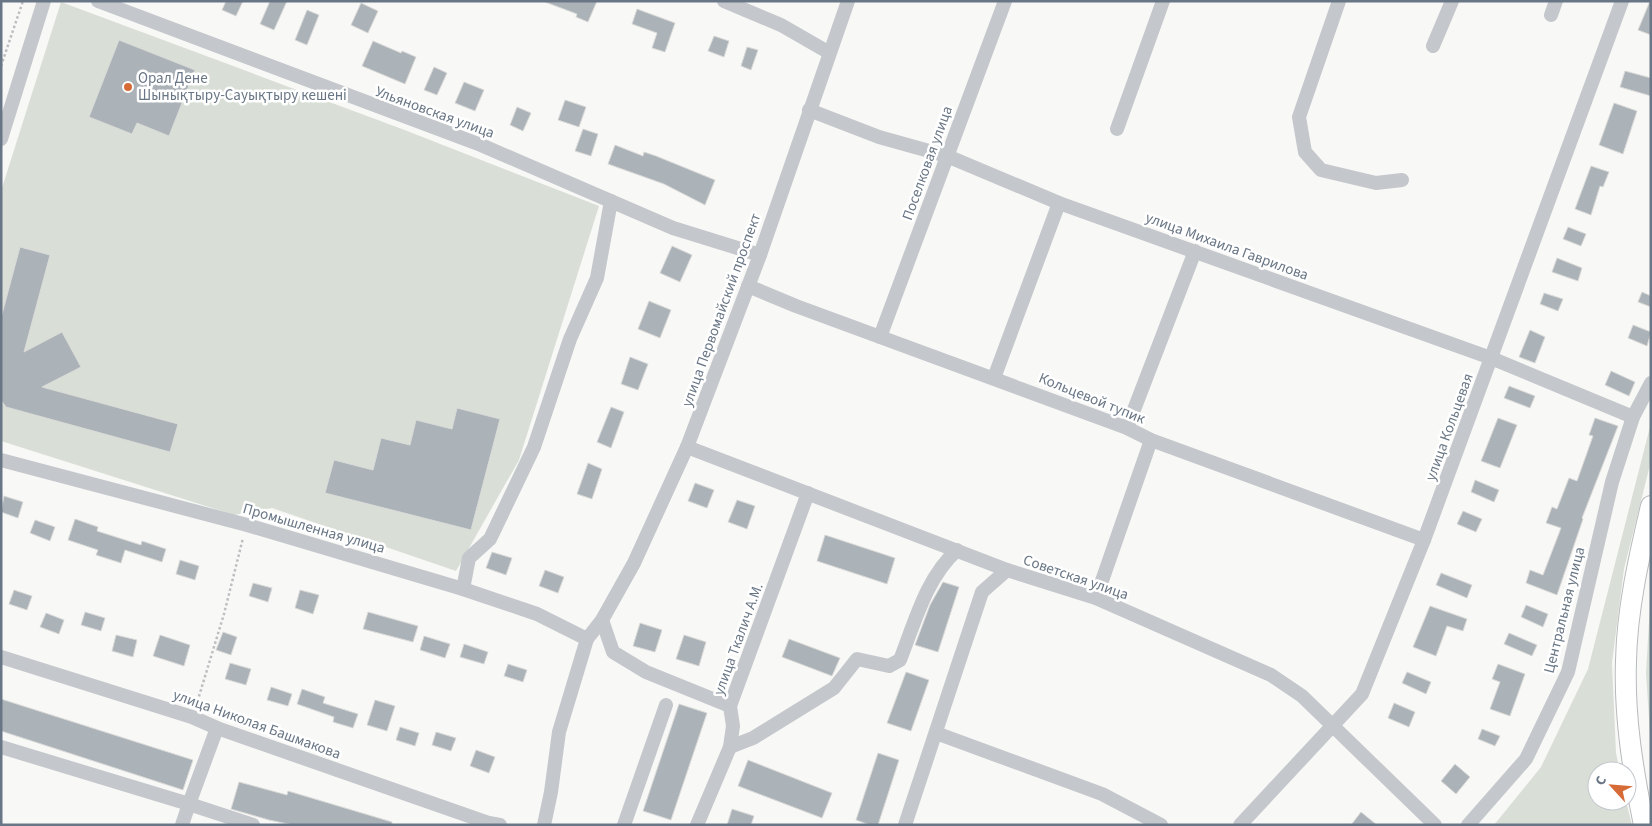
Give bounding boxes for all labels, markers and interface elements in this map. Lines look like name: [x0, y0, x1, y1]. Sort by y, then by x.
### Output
place label: Орал Дене Шынықтыру-Сауықтыру кешені: [138, 68, 347, 106]
marker: Орал Дене Шынықтыру-Сауықтыру кешені: [122, 81, 134, 93]
street label: Ульяновская улица: [372, 81, 497, 144]
street label: Поселковая улица: [897, 103, 958, 223]
street label: улица Михаила Гаврилова: [1142, 207, 1311, 286]
street label: улица Первомайский проспект: [677, 210, 766, 410]
street label: Кольцевой тупик: [1035, 368, 1149, 430]
street label: улица Кольцевая: [1420, 370, 1479, 484]
street label: Промышленная улица: [240, 498, 387, 559]
street label: Центральная улица: [1539, 545, 1590, 676]
street label: Советская улица: [1020, 550, 1131, 605]
street label: улица Ткалич А.М.: [708, 580, 769, 698]
street label: улица Николая Башмакова: [170, 684, 344, 765]
north arrow: [1587, 761, 1637, 811]
text: С: [1590, 773, 1612, 789]

